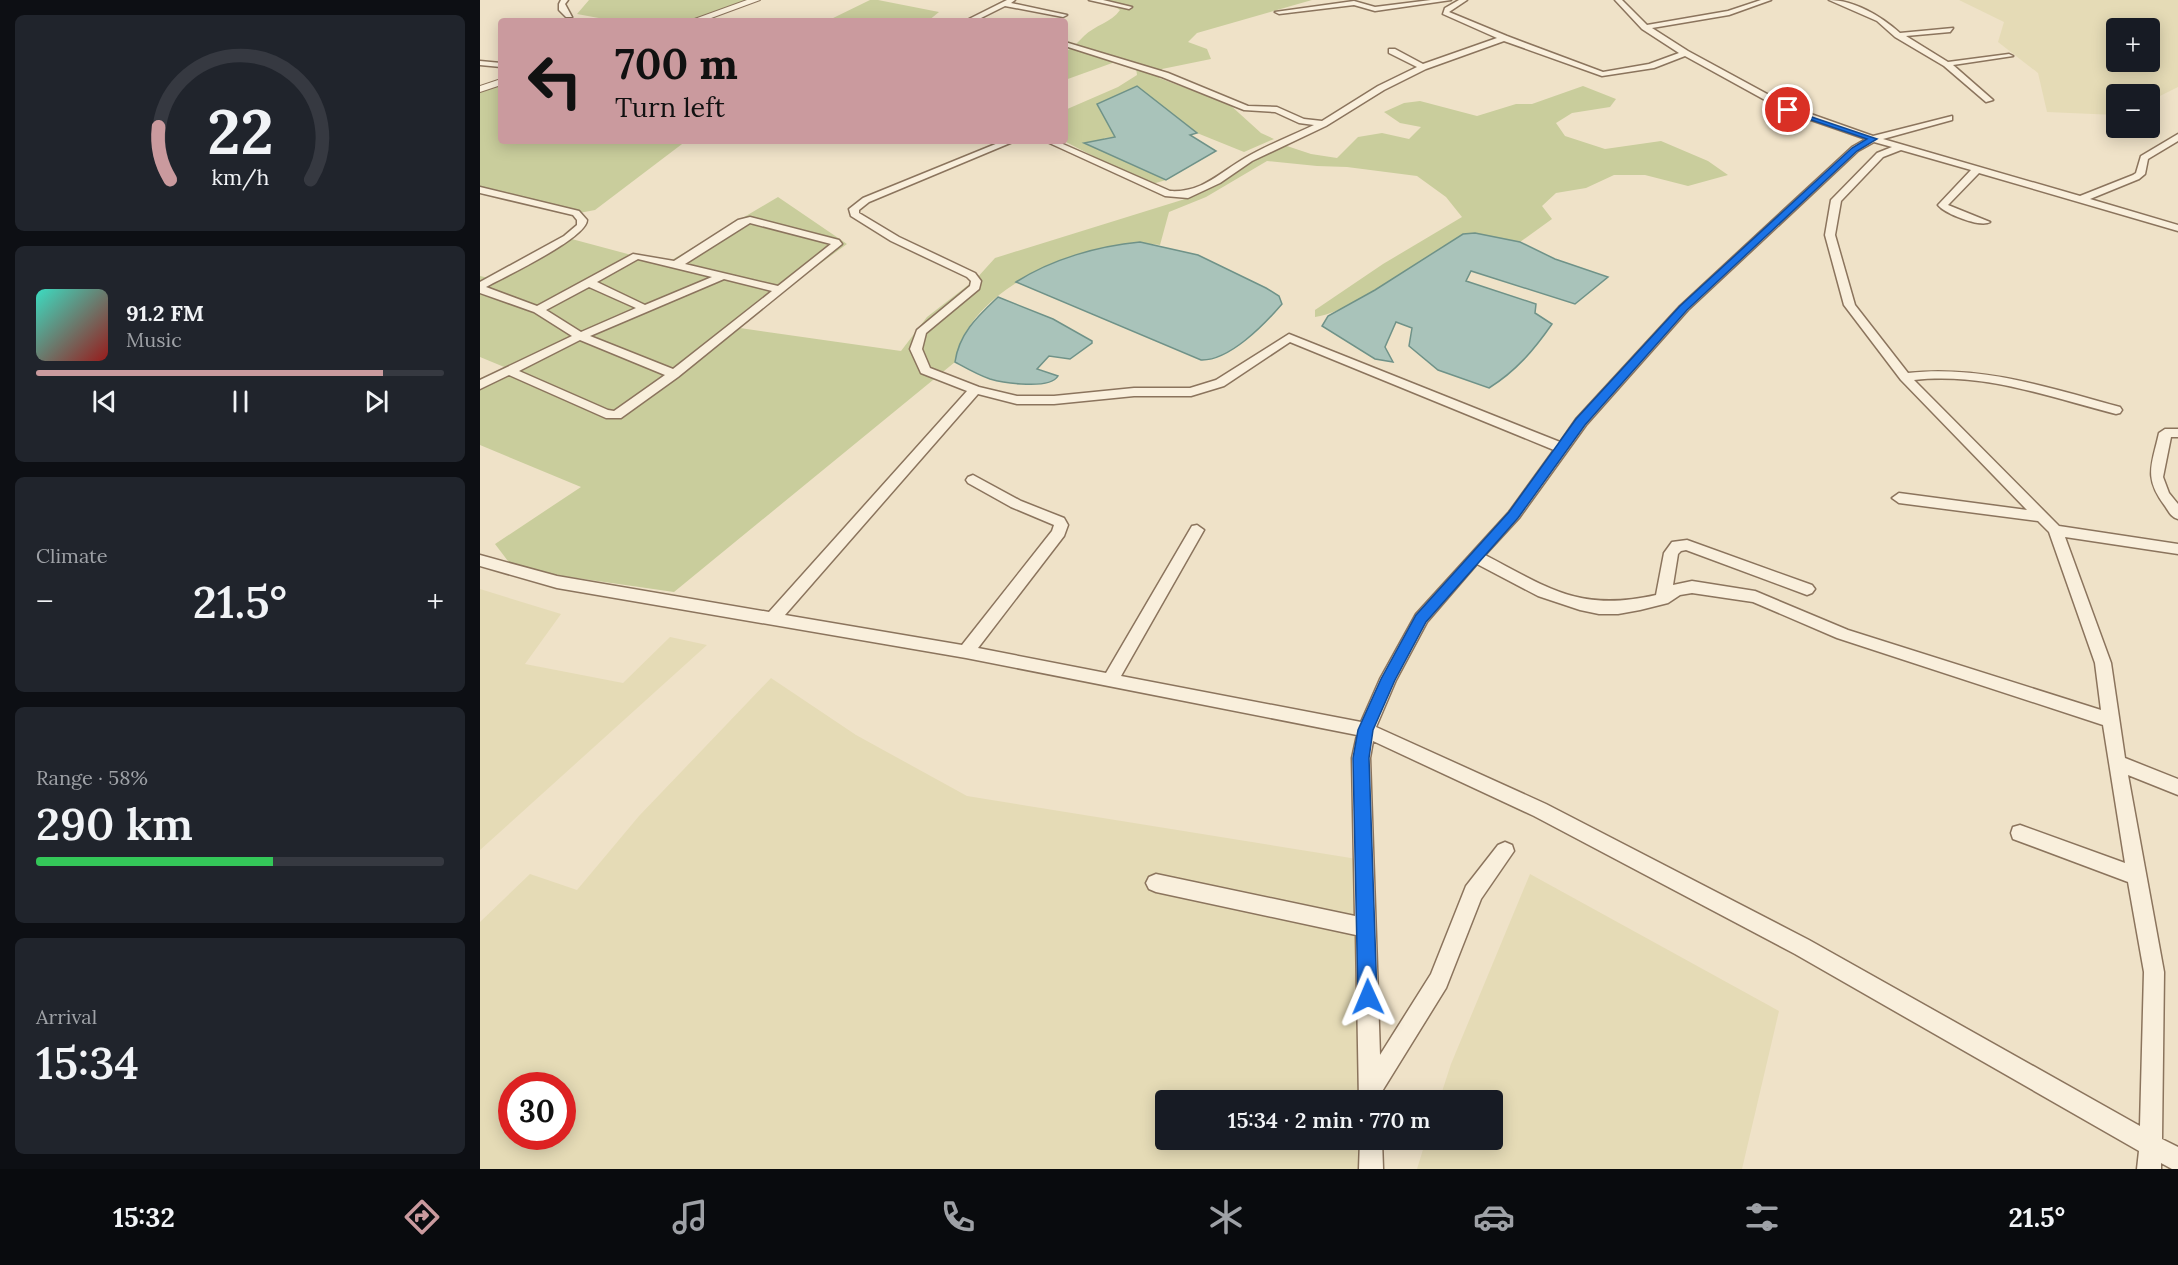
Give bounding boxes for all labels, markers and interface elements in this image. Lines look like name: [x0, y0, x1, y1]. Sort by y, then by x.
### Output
map controls: [2106, 18, 2160, 138]
button: +: [2106, 18, 2160, 72]
text: 700 m: [615, 37, 738, 91]
icon: left: [516, 42, 594, 120]
pin: [1762, 84, 1813, 135]
button: −: [2106, 84, 2160, 138]
text: Turn left: [615, 90, 725, 124]
text: 22: [207, 91, 273, 171]
icon: arrive: [1771, 93, 1804, 126]
text: km/h: [211, 163, 269, 191]
text: 91.2 FM: [126, 299, 204, 327]
text: Music: [126, 327, 182, 352]
icon: previous: [88, 385, 121, 418]
icon: pause: [224, 385, 257, 418]
icon: next: [360, 385, 393, 418]
text: Climate: [36, 543, 108, 568]
text: 21.5°: [193, 573, 287, 630]
text: −: [36, 580, 54, 622]
text: +: [427, 580, 444, 622]
text: Range · 58%: [36, 765, 148, 790]
text: 290 km: [36, 795, 193, 852]
position arrow: [1336, 965, 1400, 1029]
text: Arrival: [36, 1004, 97, 1029]
text: 15:34: [36, 1034, 139, 1091]
speed limit sign: 30: [498, 1072, 576, 1150]
text: 15:34 · 2 min · 770 m: [1228, 1106, 1430, 1134]
icon: directions: [401, 1196, 443, 1238]
icon: music: [669, 1196, 711, 1238]
icon: phone: [937, 1196, 979, 1238]
icon: climate: [1205, 1196, 1247, 1238]
icon: car: [1473, 1196, 1515, 1238]
icon: filters: [1741, 1196, 1783, 1238]
text: 15:32: [113, 1200, 175, 1234]
text: 21.5°: [2008, 1200, 2065, 1234]

